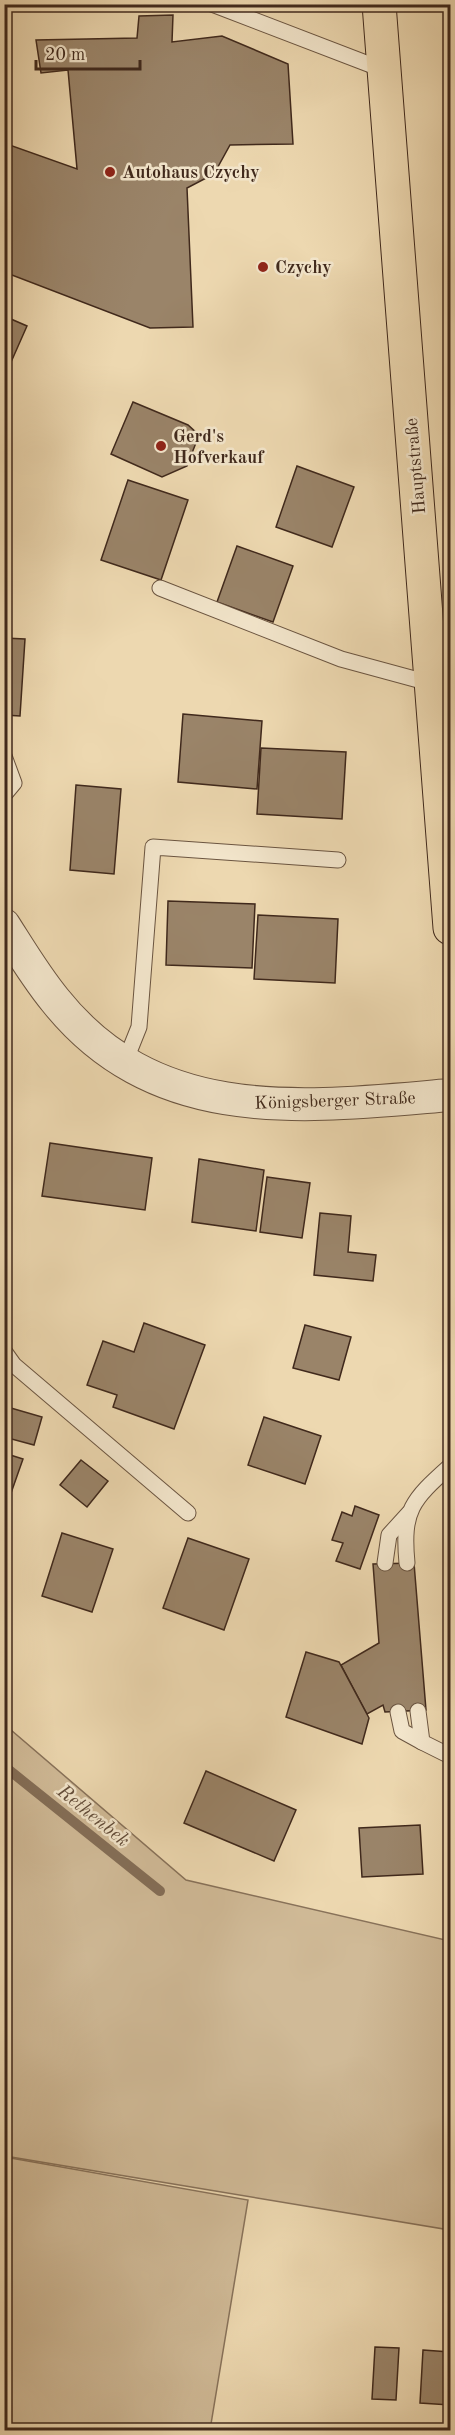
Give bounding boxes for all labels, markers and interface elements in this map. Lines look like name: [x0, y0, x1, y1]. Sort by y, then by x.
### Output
scale bar: [36, 33, 140, 71]
text: 20 m: [45, 46, 85, 64]
place label: Autohaus Czychy: [122, 164, 260, 182]
marker: Autohaus Czychy: [103, 165, 117, 179]
place label: Czychy: [275, 259, 332, 277]
marker: Czychy: [256, 260, 270, 274]
street label: Hauptstraße: [403, 417, 429, 515]
place label: Gerd's Hofverkauf: [173, 428, 265, 467]
marker: Gerd's Hofverkauf: [154, 439, 168, 453]
street label: Königsberger Straße: [254, 1089, 416, 1113]
water label: Rethenbek: [52, 1781, 133, 1852]

